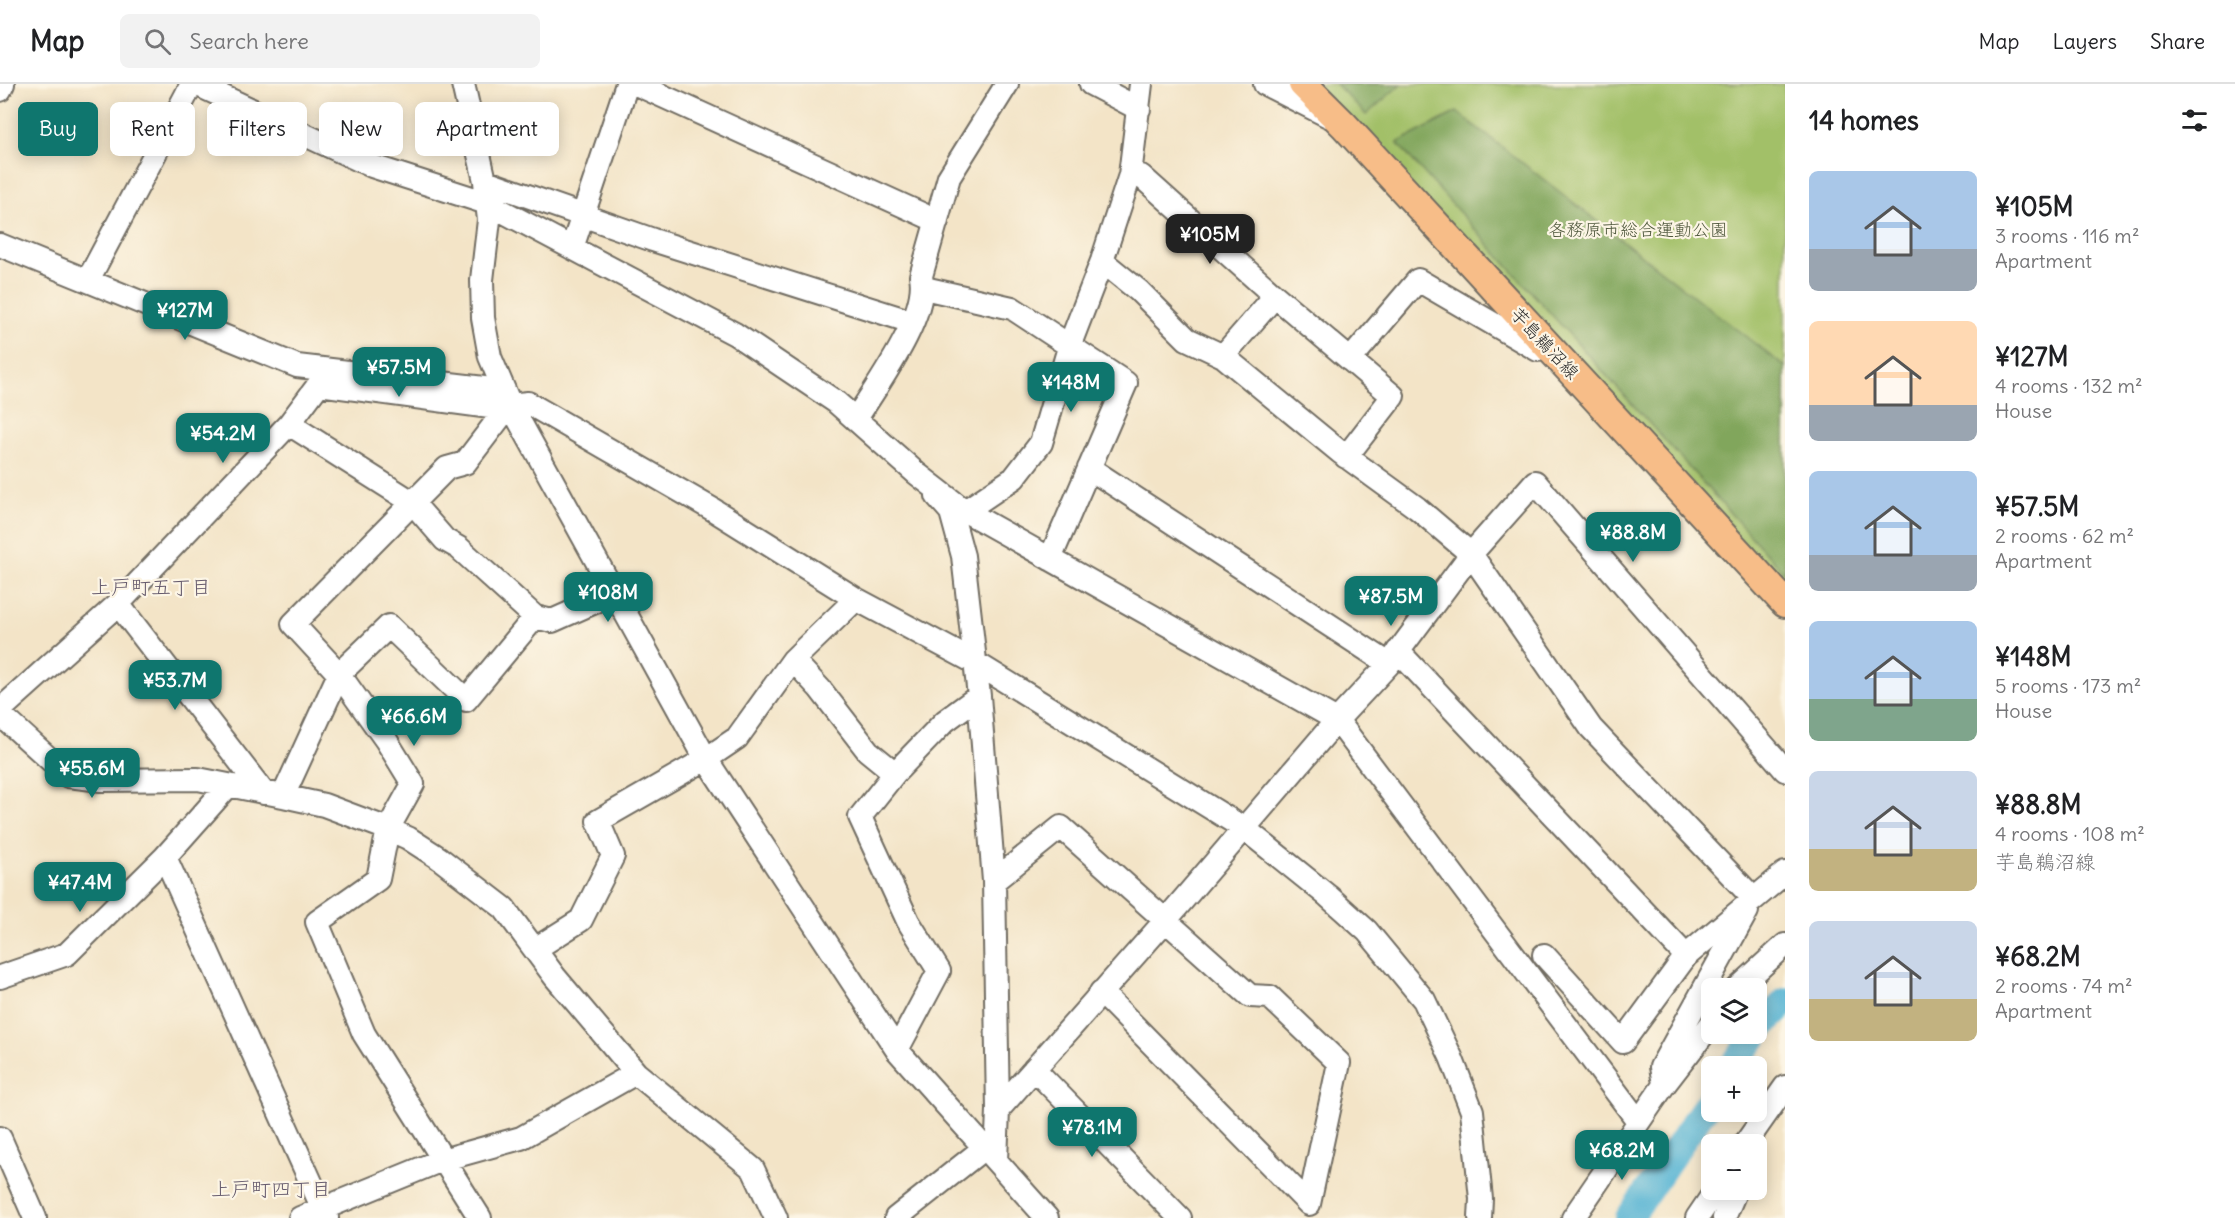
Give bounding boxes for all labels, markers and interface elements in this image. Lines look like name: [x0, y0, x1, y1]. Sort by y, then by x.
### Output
search box: [120, 14, 540, 68]
text: Map: [30, 23, 84, 59]
icon: search: [141, 25, 174, 58]
text: Search here: [189, 27, 309, 55]
text: Map: [1979, 28, 2019, 55]
text: Layers: [2052, 28, 2117, 55]
text: Share: [2150, 28, 2205, 55]
chip: Buy: [18, 102, 98, 156]
chip: Rent: [110, 102, 195, 156]
chip: Filters: [207, 102, 307, 156]
chip: New: [319, 102, 403, 156]
chip: Apartment: [415, 102, 559, 156]
text: 14 homes: [1809, 104, 1919, 137]
icon: filters: [2178, 104, 2211, 137]
text: ¥105M: [1995, 190, 2074, 223]
icon: home: [1857, 195, 1929, 267]
pin: ¥105M: [1168, 214, 1252, 265]
park label: 各務原市総合運動公園: [1548, 218, 1728, 241]
text: ¥105M: [1180, 221, 1240, 246]
text: 3 rooms · 116 m²: [1995, 223, 2139, 248]
text: Apartment: [1995, 248, 2092, 273]
pin: ¥127M: [143, 290, 227, 341]
text: ¥127M: [157, 297, 213, 322]
street label: 芋島鵜沼線: [1506, 302, 1584, 384]
text: ¥127M: [1995, 340, 2069, 373]
icon: home: [1857, 345, 1929, 417]
pin: ¥57.5M: [350, 347, 448, 398]
text: ¥57.5M: [367, 354, 431, 379]
pin: ¥148M: [1029, 362, 1113, 413]
text: ¥148M: [1042, 369, 1100, 394]
text: 4 rooms · 132 m²: [1995, 373, 2142, 398]
text: House: [1995, 398, 2052, 423]
pin: ¥54.2M: [174, 413, 272, 464]
text: ¥54.2M: [190, 420, 256, 445]
text: ¥57.5M: [1995, 490, 2079, 523]
icon: home: [1857, 495, 1929, 567]
pin: ¥88.8M: [1584, 512, 1682, 563]
text: ¥88.8M: [1600, 519, 1666, 544]
text: 2 rooms · 62 m²: [1995, 523, 2134, 548]
text: Apartment: [1995, 548, 2092, 573]
pin: ¥108M: [566, 572, 650, 623]
district label: 上戸町五丁目: [91, 574, 211, 599]
pin: ¥87.5M: [1342, 576, 1440, 627]
text: ¥108M: [578, 579, 638, 604]
text: ¥87.5M: [1359, 583, 1423, 608]
text: ¥148M: [1995, 640, 2072, 673]
icon: home: [1857, 645, 1929, 717]
pin: ¥53.7M: [126, 660, 224, 711]
text: ¥53.7M: [143, 667, 207, 692]
text: 5 rooms · 173 m²: [1995, 673, 2141, 698]
pin: ¥66.6M: [365, 696, 463, 747]
text: House: [1995, 698, 2052, 723]
text: ¥66.6M: [381, 703, 447, 728]
pin: ¥55.6M: [43, 748, 141, 799]
text: ¥55.6M: [59, 755, 125, 780]
text: ¥88.8M: [1995, 788, 2082, 821]
icon: home: [1857, 795, 1929, 867]
text: 4 rooms · 108 m²: [1995, 821, 2145, 846]
text: 芋島鵜沼線: [1995, 849, 2095, 874]
pin: ¥47.4M: [31, 862, 129, 913]
text: ¥47.4M: [48, 869, 112, 894]
text: ¥68.2M: [1995, 940, 2081, 973]
icon: home: [1857, 945, 1929, 1017]
text: 2 rooms · 74 m²: [1995, 973, 2132, 998]
map controls: [1701, 978, 1767, 1200]
button: layers: [1701, 978, 1767, 1044]
text: Apartment: [1995, 998, 2092, 1023]
button: +: [1701, 1056, 1767, 1122]
pin: ¥78.1M: [1043, 1107, 1141, 1158]
text: ¥78.1M: [1062, 1114, 1122, 1139]
pin: ¥68.2M: [1573, 1130, 1671, 1181]
button: −: [1701, 1134, 1767, 1200]
text: ¥68.2M: [1589, 1137, 1655, 1162]
district label: 上戸町四丁目: [211, 1176, 331, 1201]

